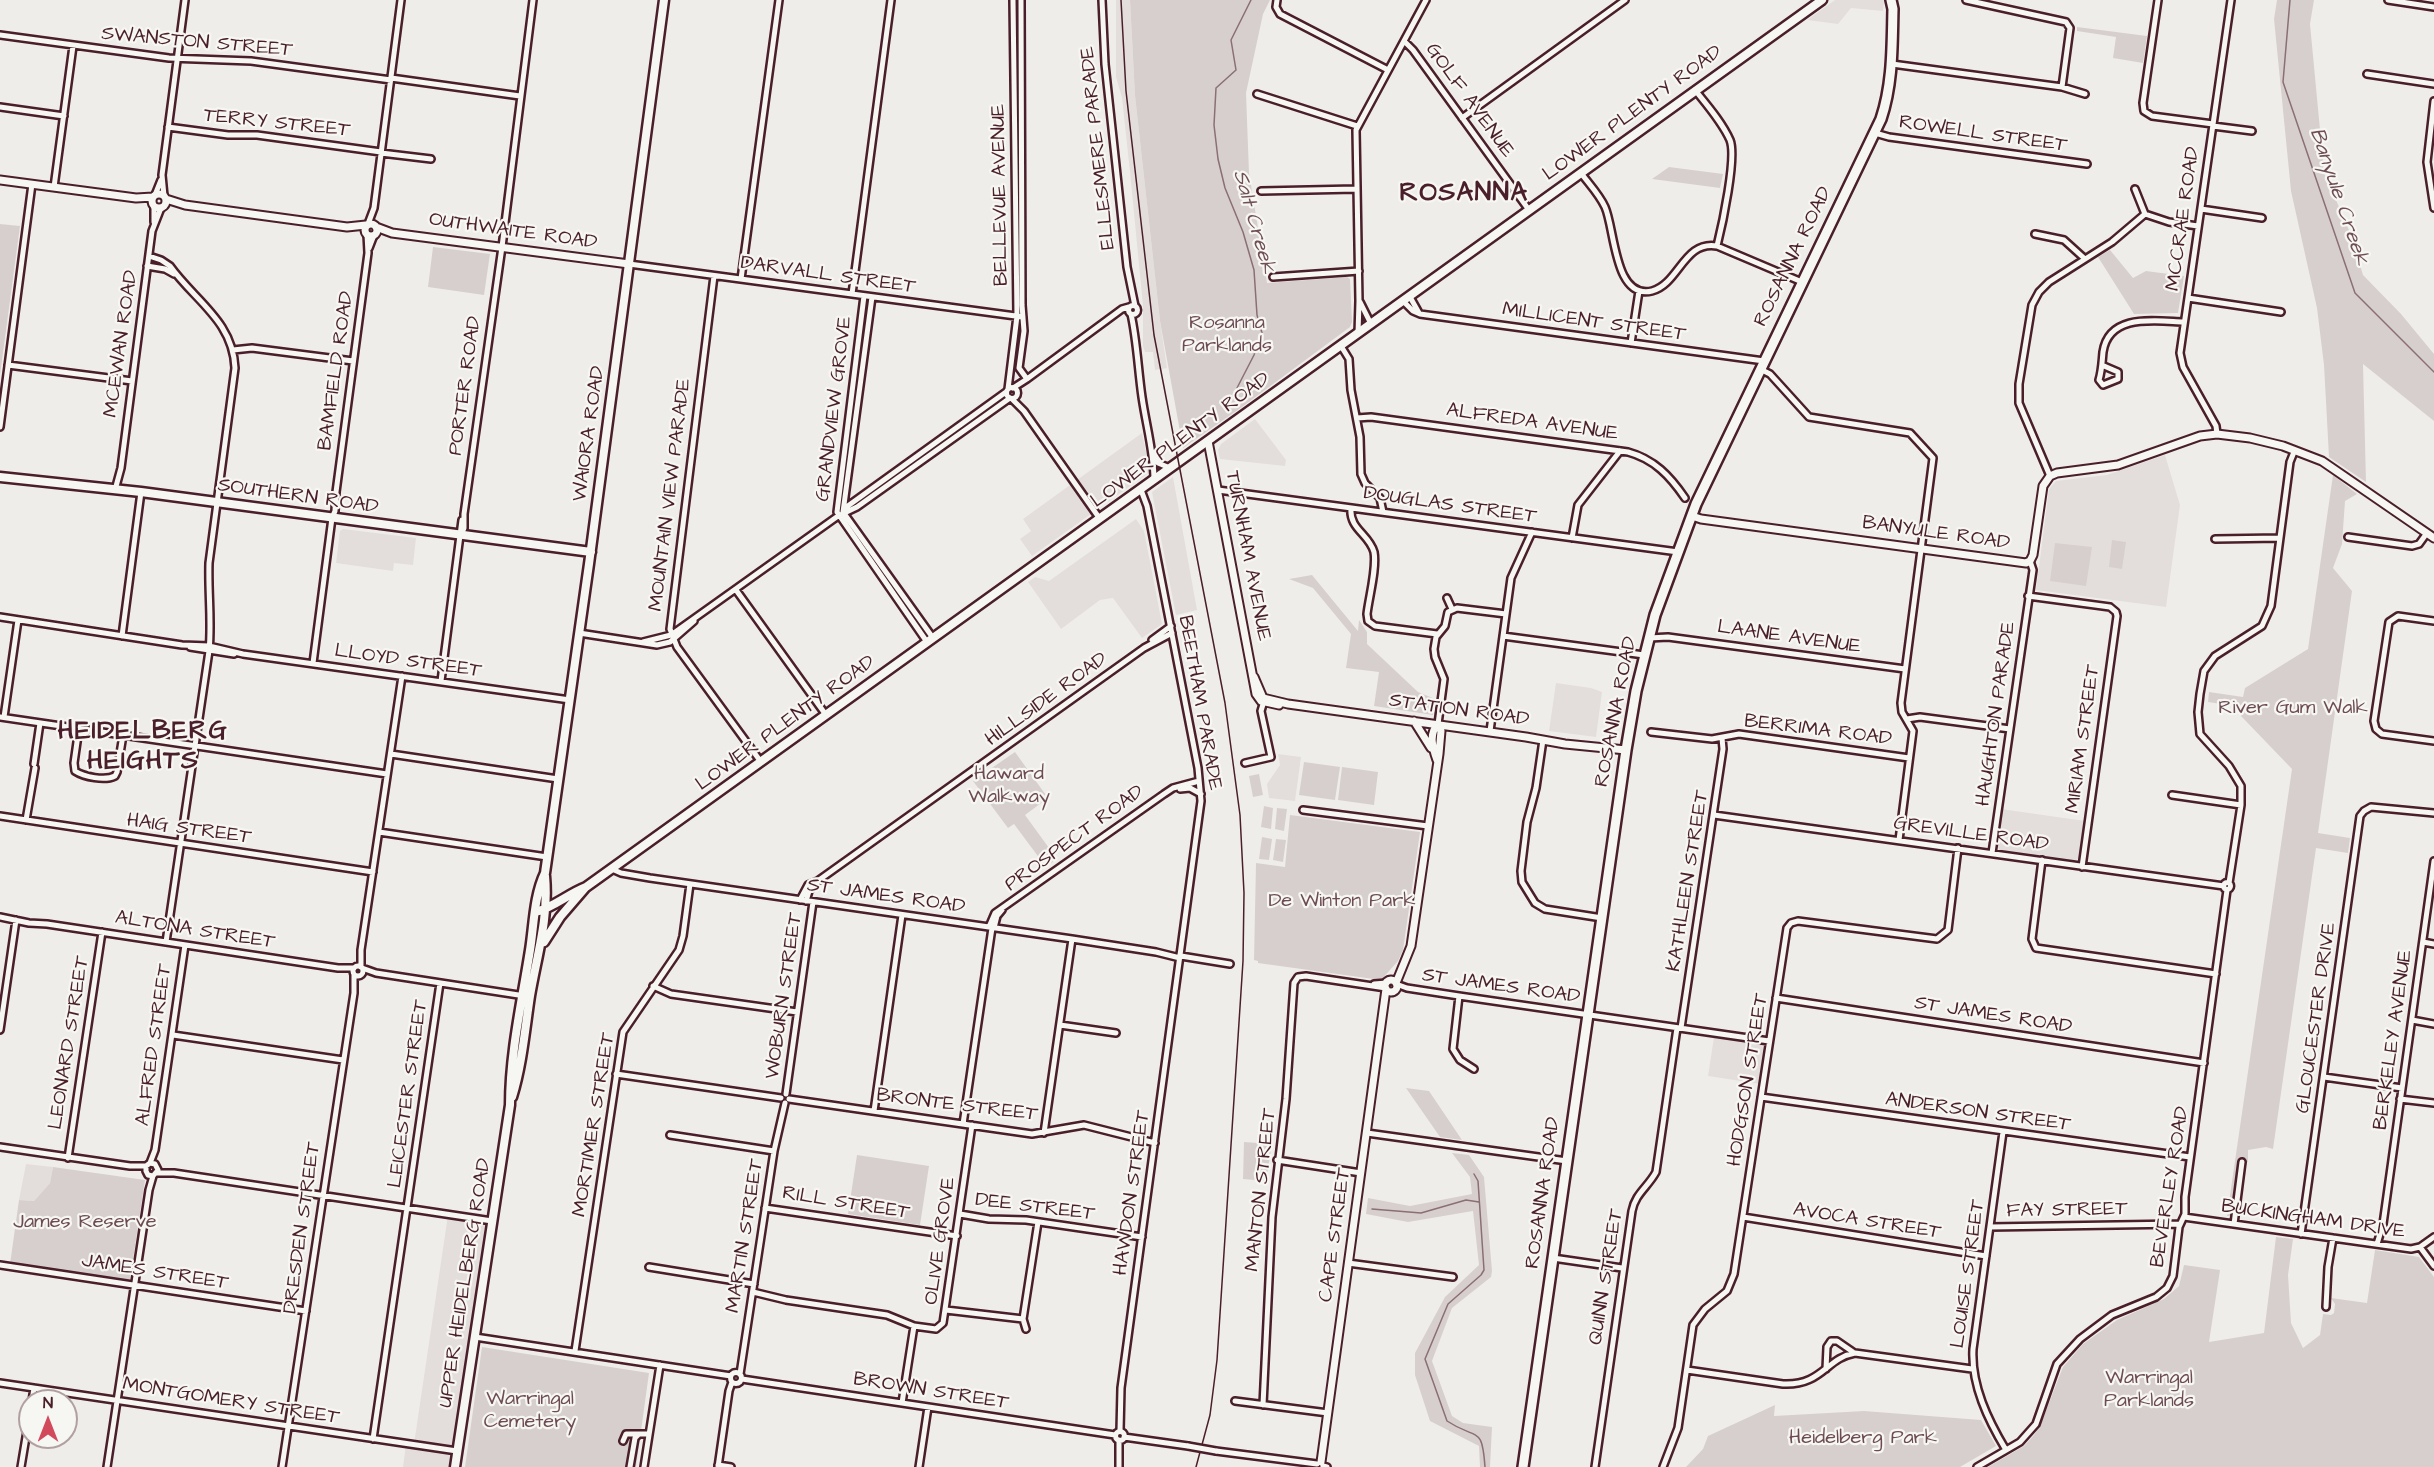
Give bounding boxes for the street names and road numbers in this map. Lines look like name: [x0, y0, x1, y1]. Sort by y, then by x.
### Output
street label: SWANSTON STREET: [100, 23, 294, 63]
street label: GOLF AVENUE: [1419, 39, 1519, 163]
street label: LOWER PLENTY ROAD: [1539, 41, 1727, 187]
street label: ELLESMERE PARADE: [1076, 45, 1122, 251]
street label: TERRY STREET: [203, 104, 351, 144]
street label: BELLEVUE AVENUE: [987, 104, 1015, 286]
street label: ROWELL STREET: [1897, 111, 2069, 159]
street label: MCCRAE ROAD: [2162, 145, 2206, 293]
street label: ROSANNA ROAD: [1750, 183, 1838, 331]
street label: OUTHWAITE ROAD: [427, 208, 599, 256]
street label: DARVALL STREET: [739, 252, 917, 300]
street label: MCEWAN ROAD: [100, 269, 144, 419]
street label: BAMFIELD ROAD: [314, 290, 360, 452]
street label: MILLICENT STREET: [1501, 298, 1687, 348]
street label: PORTER ROAD: [444, 315, 488, 457]
street label: GRANDVIEW GROVE: [812, 315, 858, 503]
street label: WAIORA ROAD: [569, 365, 611, 503]
street label: LOWER PLENTY ROAD: [1087, 368, 1275, 514]
street label: MOUNTAIN VIEW PARADE: [645, 377, 697, 613]
street label: ALFREDA AVENUE: [1445, 399, 1619, 447]
street label: TURNHAM AVENUE: [1219, 469, 1275, 643]
street label: SOUTHERN ROAD: [216, 474, 380, 520]
street label: DOUGLAS STREET: [1362, 482, 1538, 530]
street label: BANYULE ROAD: [1861, 512, 2011, 556]
street label: BEETHAM PARADE: [1172, 614, 1226, 792]
street label: LAANE AVENUE: [1716, 616, 1862, 660]
street label: HAUGHTON PARADE: [1972, 620, 2022, 808]
street label: ROSANNA ROAD: [1591, 635, 1643, 789]
street label: LLOYD STREET: [333, 640, 483, 684]
street label: HILLSIDE ROAD: [981, 648, 1113, 752]
street label: LOWER PLENTY ROAD: [692, 651, 880, 797]
street label: MIRIAM STREET: [2062, 663, 2106, 815]
street label: STATION ROAD: [1388, 689, 1530, 733]
street label: BERRIMA ROAD: [1743, 710, 1893, 752]
street label: PROSPECT ROAD: [1001, 781, 1149, 897]
street label: KATHLEEN STREET: [1663, 789, 1715, 973]
street label: HAIG STREET: [125, 809, 253, 851]
street label: GREVILLE ROAD: [1892, 812, 2050, 858]
street label: ST JAMES ROAD: [805, 874, 967, 920]
street label: ALTONA STREET: [113, 907, 277, 955]
street label: WOBURN STREET: [761, 911, 809, 1081]
street label: GLOUCESTER DRIVE: [2292, 921, 2342, 1115]
street label: BERKELEY AVENUE: [2369, 948, 2419, 1132]
street label: LEONARD STREET: [44, 955, 96, 1131]
street label: ALFRED STREET: [132, 962, 178, 1128]
street label: ST JAMES ROAD: [1420, 964, 1582, 1010]
street label: HODGSON STREET: [1723, 992, 1775, 1168]
street label: ST JAMES ROAD: [1912, 992, 2074, 1040]
street label: LEICESTER STREET: [384, 998, 434, 1190]
street label: MORTIMER STREET: [569, 1031, 621, 1219]
street label: BRONTE STREET: [875, 1084, 1039, 1128]
street label: ANDERSON STREET: [1884, 1088, 2072, 1138]
street label: BEVERLEY ROAD: [2146, 1105, 2196, 1269]
street label: MANTON STREET: [1241, 1107, 1283, 1273]
street label: HAWDON STREET: [1110, 1109, 1156, 1277]
street label: ROSANNA ROAD: [1521, 1116, 1567, 1270]
street label: DRESDEN STREET: [279, 1141, 327, 1315]
street label: UPPER HEIDELBERG ROAD: [434, 1157, 498, 1409]
street label: MARTIN STREET: [722, 1157, 770, 1315]
street label: CAPE STREET: [1315, 1166, 1357, 1304]
street label: OLIVE GROVE: [920, 1176, 962, 1306]
street label: RILL STREET: [781, 1182, 911, 1226]
street label: DEE STREET: [974, 1189, 1096, 1227]
street label: BUCKINGHAM DRIVE: [2220, 1195, 2406, 1245]
street label: AVOCA STREET: [1791, 1198, 1943, 1246]
street label: LOUISE STREET: [1947, 1198, 1991, 1350]
street label: FAY STREET: [2006, 1198, 2128, 1224]
street label: QUINN STREET: [1584, 1207, 1630, 1347]
street label: JAMES STREET: [80, 1250, 230, 1296]
street label: BROWN STREET: [852, 1368, 1010, 1416]
street label: MONTGOMERY STREET: [121, 1373, 341, 1431]

